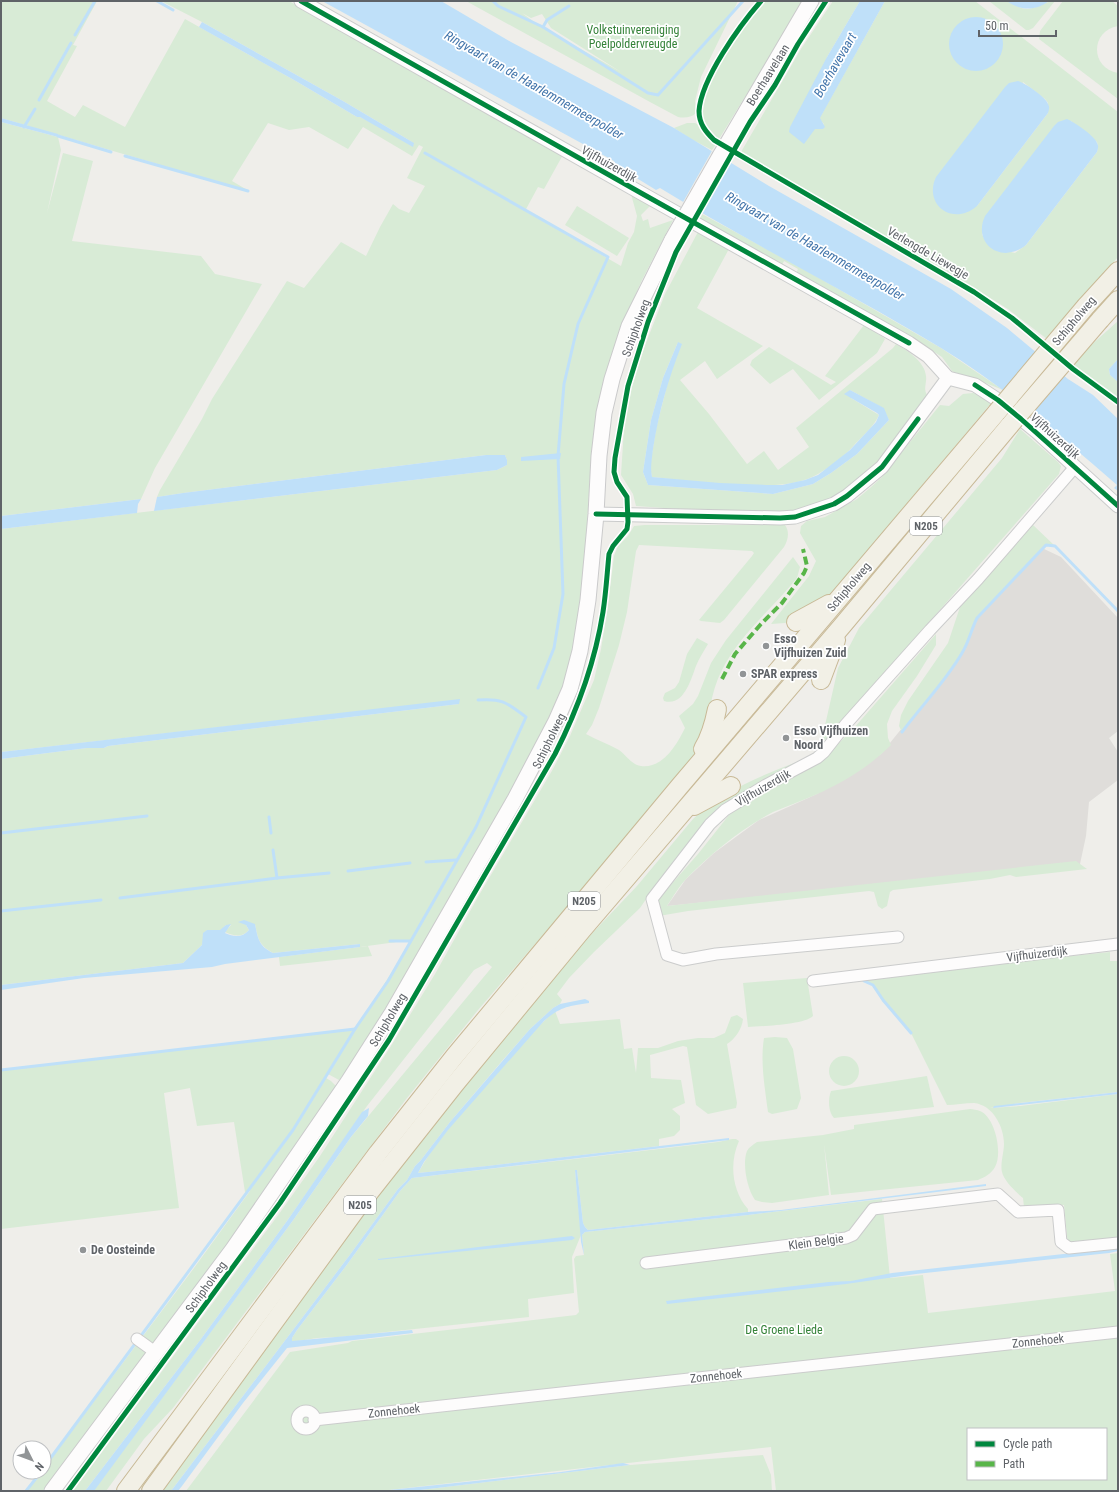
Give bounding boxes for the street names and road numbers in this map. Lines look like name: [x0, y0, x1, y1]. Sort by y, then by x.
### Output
street label: Boerhaavelaan: [744, 42, 793, 108]
street label: Vijfhuizerdijk: [579, 143, 640, 185]
street label: Verlengde Liewegje: [885, 224, 972, 282]
street label: Schipholweg: [1049, 293, 1099, 349]
street label: Schipholweg: [619, 297, 653, 359]
street label: Vijfhuizerdijk: [1027, 410, 1083, 462]
road number: N205: [910, 517, 942, 535]
street label: Schipholweg: [824, 559, 874, 615]
street label: Schipholweg: [530, 711, 569, 771]
street label: Vijfhuizerdijk: [733, 766, 794, 809]
road number: N205: [568, 892, 600, 910]
street label: Vijfhuizerdijk: [1006, 943, 1069, 965]
street label: Schipholweg: [367, 991, 410, 1049]
road number: N205: [344, 1196, 376, 1214]
street label: Klein Belgie: [788, 1231, 845, 1253]
street label: Schipholweg: [183, 1258, 229, 1315]
street label: Zonnehoek: [1011, 1331, 1065, 1351]
street label: Zonnehoek: [689, 1366, 743, 1386]
street label: Zonnehoek: [367, 1401, 421, 1421]

